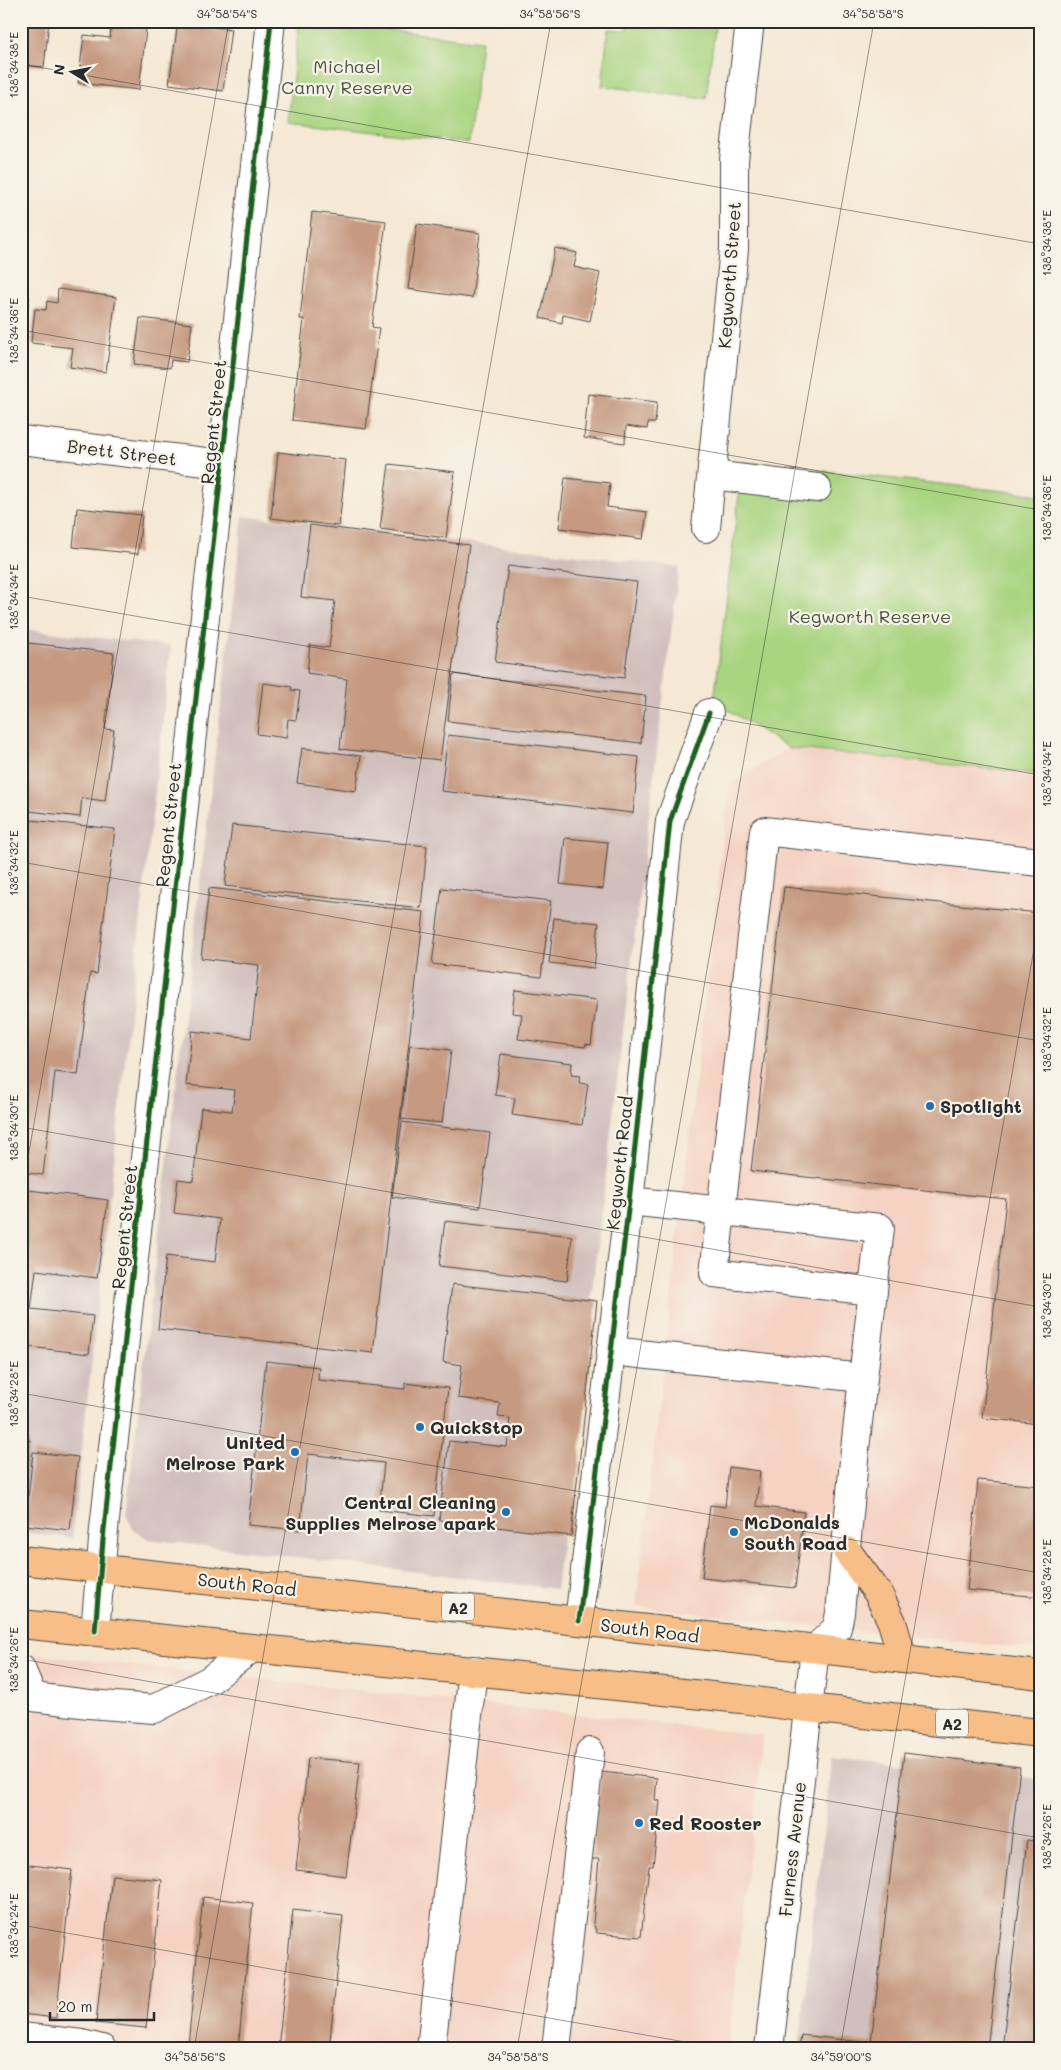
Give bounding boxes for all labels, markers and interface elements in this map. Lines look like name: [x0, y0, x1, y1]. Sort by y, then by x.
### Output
text: 34°58'54"S: [197, 5, 258, 21]
text: 34°58'56"S: [520, 5, 581, 21]
text: 34°58'58"S: [843, 5, 904, 21]
text: 138°34'38"E: [5, 32, 21, 98]
north arrow: [48, 48, 98, 98]
park label: Michael Canny Reserve: [281, 54, 413, 99]
text: N: [48, 63, 69, 77]
street label: Kegworth Street: [712, 201, 746, 349]
text: 138°34'38"E: [1038, 210, 1054, 276]
text: 138°34'36"E: [5, 298, 21, 364]
street label: Regent Street: [195, 358, 231, 486]
street label: Brett Street: [66, 433, 178, 471]
text: 138°34'36"E: [1038, 475, 1054, 541]
text: 138°34'34"E: [5, 564, 21, 630]
park label: Kegworth Reserve: [789, 604, 951, 628]
text: 138°34'34"E: [1038, 741, 1054, 807]
street label: Regent Street: [150, 761, 186, 889]
text: 138°34'32"E: [5, 830, 21, 896]
text: 138°34'32"E: [1038, 1007, 1054, 1073]
place label: Spotlight: [940, 1094, 1022, 1118]
text: 138°34'30"E: [5, 1095, 21, 1161]
street label: Kegworth Road: [600, 1095, 638, 1231]
marker: Spotlight: [924, 1100, 936, 1112]
street label: Regent Street: [106, 1163, 142, 1291]
text: 138°34'30"E: [1038, 1273, 1054, 1339]
text: 138°34'28"E: [5, 1361, 21, 1427]
place label: QuickStop: [430, 1415, 523, 1439]
marker: QuickStop: [414, 1421, 426, 1433]
place label: United Melrose Park: [166, 1430, 285, 1475]
marker: United Melrose Park: [289, 1446, 301, 1458]
place label: Central Cleaning Supplies Melrose apark: [285, 1490, 496, 1535]
marker: Central Cleaning Supplies Melrose apark: [500, 1506, 512, 1518]
place label: McDonalds South Road: [744, 1510, 847, 1555]
marker: McDonalds South Road: [728, 1526, 740, 1538]
text: 138°34'28"E: [1038, 1539, 1054, 1605]
street label: South Road: [196, 1567, 298, 1601]
road number: A2: [442, 1594, 474, 1620]
street label: South Road: [599, 1612, 701, 1648]
text: 138°34'26"E: [5, 1627, 21, 1693]
road number: A2: [936, 1710, 968, 1736]
street label: Furness Avenue: [773, 1780, 811, 1918]
text: 138°34'26"E: [1038, 1804, 1054, 1870]
place label: Red Rooster: [649, 1811, 762, 1835]
marker: Red Rooster: [633, 1817, 645, 1829]
text: 138°34'24"E: [5, 1893, 21, 1959]
scale bar: [50, 1990, 154, 2022]
text: 20 m: [58, 1996, 92, 2016]
text: 34°58'56"S: [165, 2048, 226, 2064]
text: 34°58'58"S: [488, 2048, 549, 2064]
text: 34°59'00"S: [810, 2048, 872, 2064]

